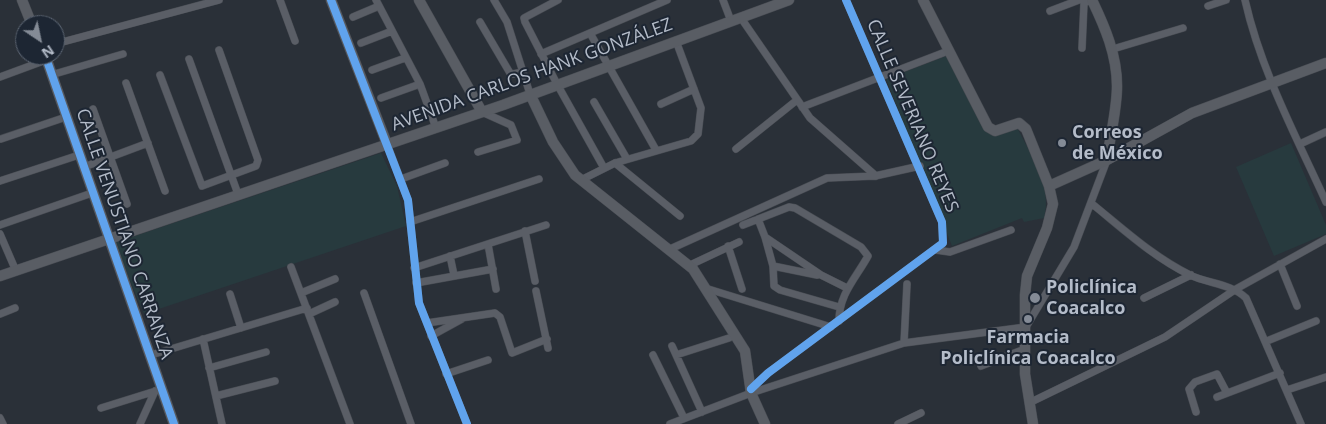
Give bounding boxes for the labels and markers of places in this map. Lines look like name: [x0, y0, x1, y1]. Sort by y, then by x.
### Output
place label: Correos de México: [1072, 122, 1163, 164]
marker: Correos de México: [1056, 137, 1068, 149]
place label: Policlínica Coacalco: [1046, 277, 1137, 320]
marker: Policlínica Coacalco: [1028, 291, 1042, 305]
marker: Farmacia Policlínica Coacalco: [1022, 313, 1034, 325]
place label: Farmacia Policlínica Coacalco: [940, 327, 1116, 369]

